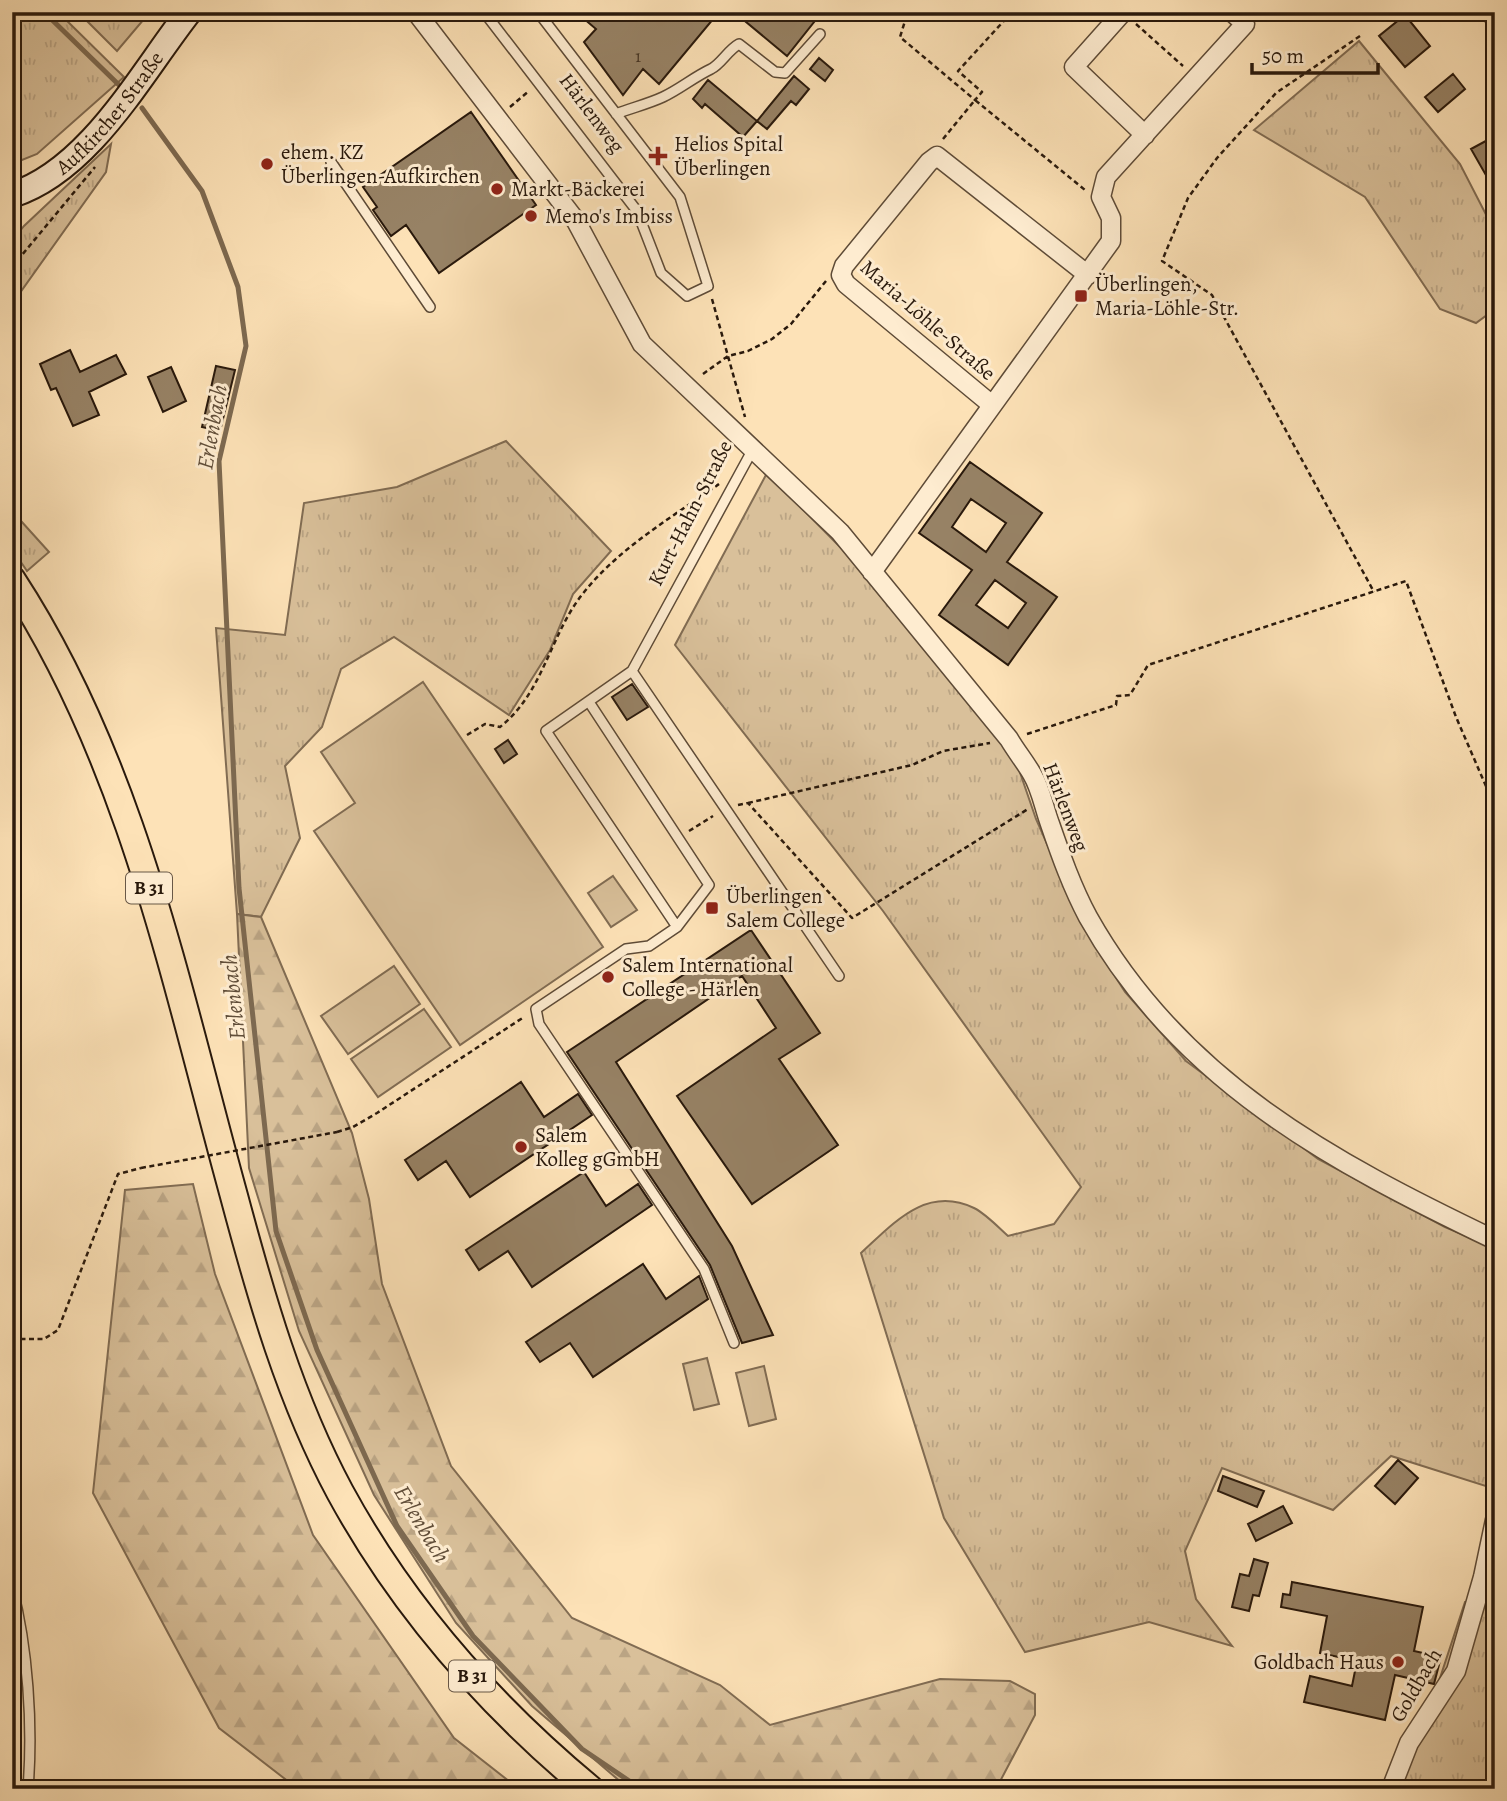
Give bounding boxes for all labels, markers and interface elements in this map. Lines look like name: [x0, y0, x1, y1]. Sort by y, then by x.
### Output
scale bar: [1252, 32, 1378, 76]
text: 50 m: [1262, 42, 1304, 70]
house number: 1: [635, 44, 641, 68]
street label: Aufkircher Straße: [49, 46, 170, 182]
street label: Härlenweg: [553, 67, 631, 159]
place label: Helios Spital Überlingen: [674, 130, 783, 182]
place label: ehem. KZ Überlingen-Aufkirchen: [281, 138, 480, 190]
marker: Helios Spital Überlingen: [648, 146, 668, 166]
marker: ehem. KZ Überlingen-Aufkirchen: [259, 156, 275, 172]
place label: Markt-Bäckerei: [511, 175, 645, 203]
marker: Markt-Bäckerei: [489, 181, 505, 197]
place label: Memo's Imbiss: [545, 202, 673, 230]
marker: Memo's Imbiss: [523, 208, 539, 224]
street label: Maria-Löhle-Straße: [854, 253, 1002, 387]
place label: Überlingen, Maria-Löhle-Str.: [1095, 270, 1239, 322]
marker: Überlingen, Maria-Löhle-Str.: [1073, 288, 1089, 304]
water label: Erlenbach: [189, 382, 235, 472]
street label: Kurt-Hahn-Straße: [641, 435, 739, 591]
street label: Härlenweg: [1036, 759, 1096, 856]
road number: B 31: [126, 873, 172, 904]
place label: Überlingen Salem College: [726, 882, 845, 934]
marker: Überlingen Salem College: [704, 900, 720, 916]
place label: Salem International College - Härlen: [622, 951, 793, 1003]
water label: Erlenbach: [213, 953, 253, 1041]
marker: Salem International College - Härlen: [600, 969, 616, 985]
place label: Salem Kolleg gGmbH: [535, 1121, 660, 1173]
marker: Salem Kolleg gGmbH: [513, 1139, 529, 1155]
water label: Erlenbach: [387, 1479, 457, 1569]
street label: Goldbach: [1384, 1643, 1448, 1727]
place label: Goldbach Haus: [1254, 1648, 1384, 1676]
marker: Goldbach Haus: [1390, 1654, 1406, 1670]
road number: B 31: [449, 1660, 495, 1692]

